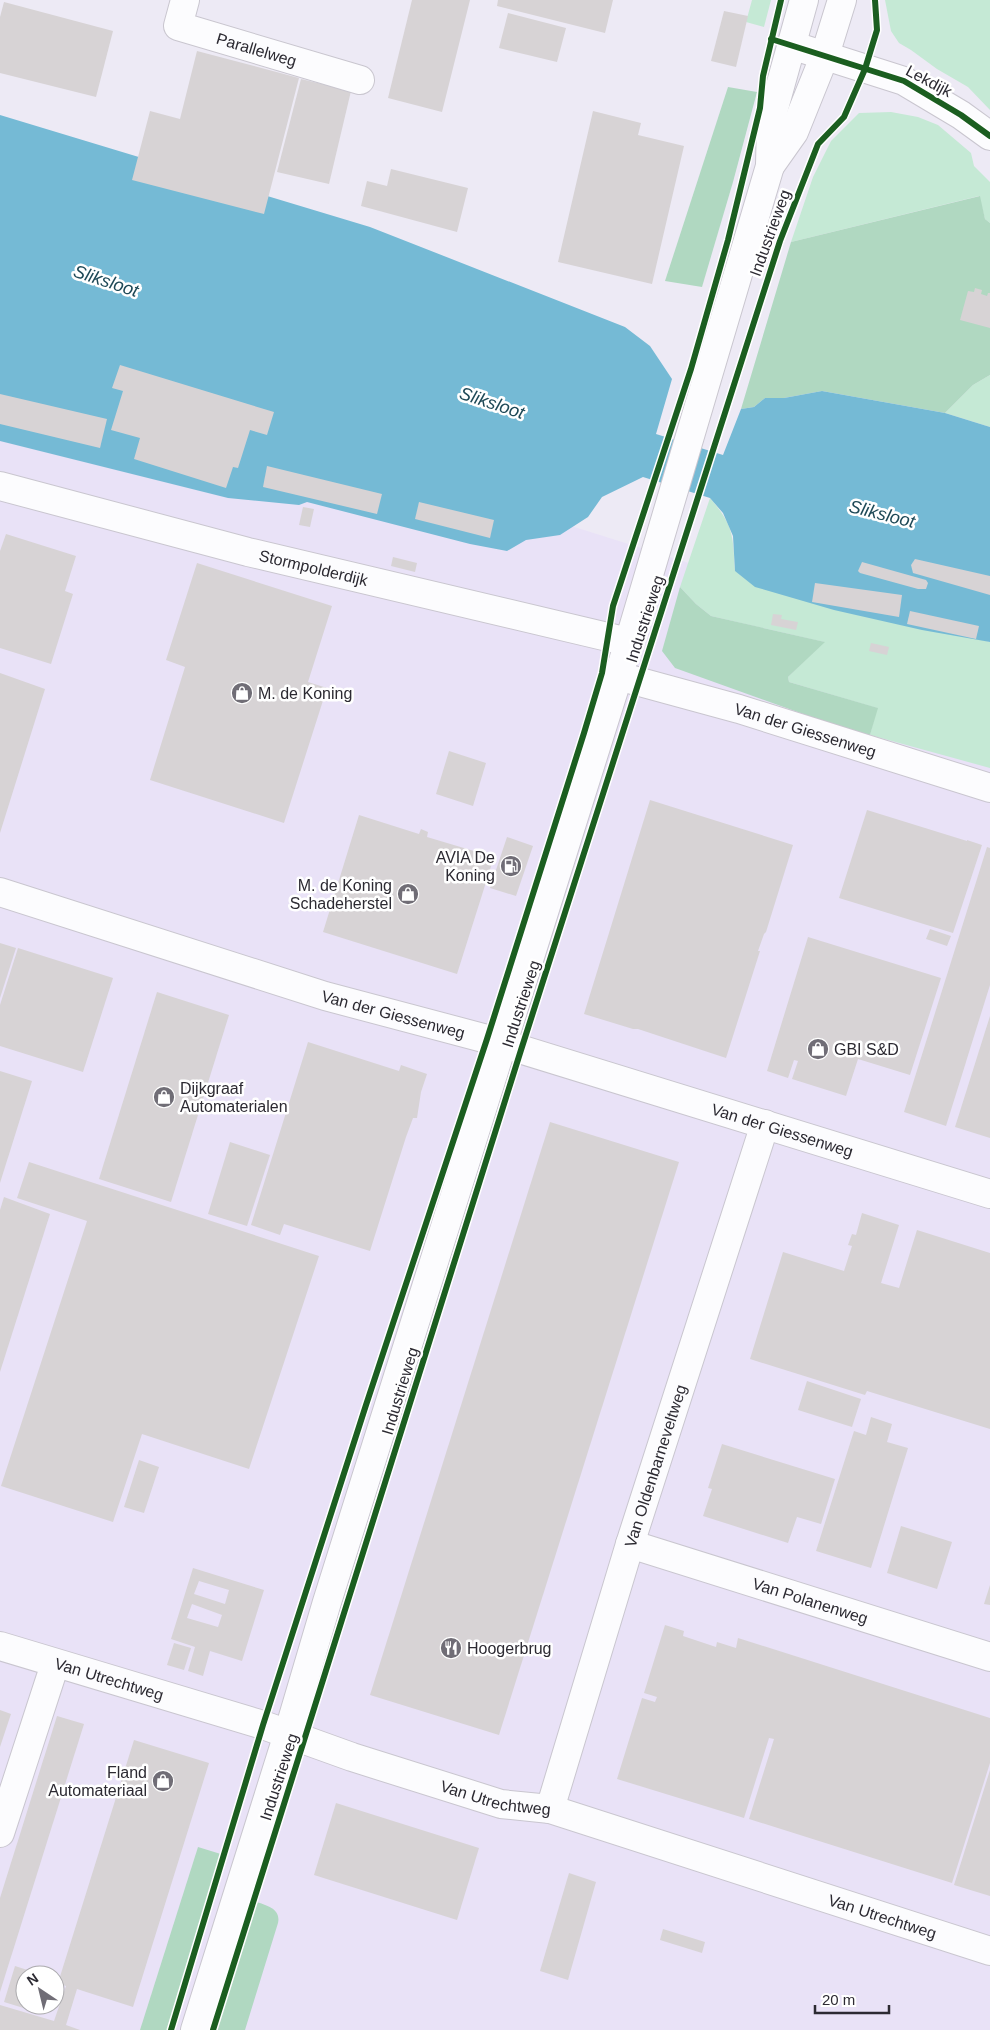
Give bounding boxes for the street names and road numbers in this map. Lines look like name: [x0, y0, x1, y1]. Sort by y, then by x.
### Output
street label: Parallelweg: [215, 29, 299, 69]
street label: Lekdijk: [903, 62, 956, 101]
street label: Industrieweg: [746, 187, 794, 279]
street label: Stormpolderdijk: [257, 546, 371, 589]
street label: Industrieweg: [623, 573, 667, 665]
street label: Van der Giessenweg: [732, 700, 878, 760]
street label: Industrieweg: [499, 958, 543, 1050]
street label: Van der Giessenweg: [320, 987, 467, 1041]
street label: Van der Giessenweg: [709, 1100, 855, 1160]
street label: Industrieweg: [379, 1345, 421, 1437]
street label: Van Oldenbarneveltweg: [621, 1382, 689, 1549]
street label: Van Polanenweg: [751, 1575, 870, 1627]
street label: Van Utrechtweg: [53, 1654, 166, 1703]
street label: Industrieweg: [257, 1731, 301, 1823]
street label: Van Utrechtweg: [439, 1777, 552, 1818]
street label: Van Utrechtweg: [826, 1891, 939, 1942]

